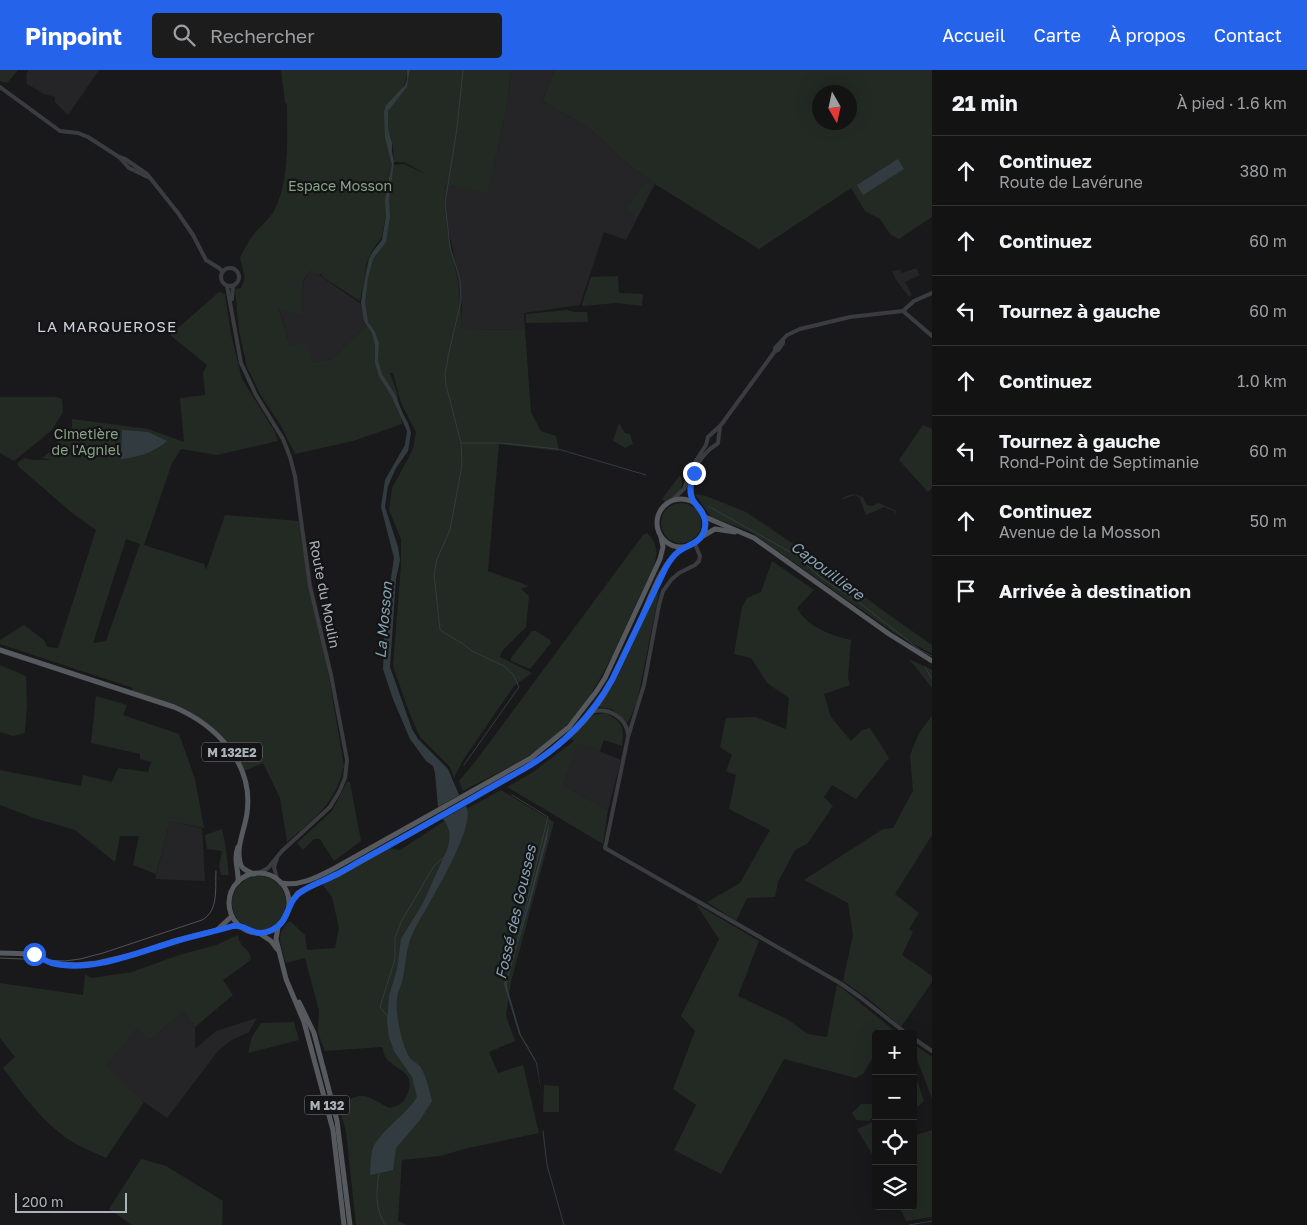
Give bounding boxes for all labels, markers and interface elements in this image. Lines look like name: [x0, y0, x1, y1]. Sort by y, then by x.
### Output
search box: [152, 13, 502, 58]
text: Pinpoint: [25, 21, 122, 50]
icon: search: [170, 21, 198, 49]
text: Rechercher: [210, 24, 315, 47]
text: Accueil: [942, 24, 1006, 46]
text: Carte: [1034, 24, 1081, 46]
text: À propos: [1109, 24, 1186, 46]
text: Contact: [1214, 24, 1282, 46]
north arrow: [812, 85, 857, 130]
text: 21 min: [952, 90, 1018, 116]
text: À pied · 1.6 km: [1177, 93, 1287, 113]
text: Continuez: [999, 149, 1092, 172]
icon: ahead: [952, 157, 980, 185]
text: 380 m: [1240, 161, 1287, 181]
text: Route de Lavérune: [999, 172, 1143, 192]
park label: Espace Mosson: [288, 177, 392, 194]
icon: ahead: [952, 227, 980, 255]
text: Continuez: [999, 229, 1092, 252]
text: 60 m: [1249, 231, 1287, 251]
icon: left: [952, 297, 980, 325]
text: Tournez à gauche: [999, 299, 1160, 322]
text: 60 m: [1249, 301, 1287, 321]
district label: LA MARQUEROSE: [37, 317, 177, 335]
icon: ahead: [952, 367, 980, 395]
text: Continuez: [999, 369, 1092, 392]
text: 1.0 km: [1237, 371, 1287, 391]
park label: Cimetière de l'Agniel: [52, 425, 120, 458]
text: Tournez à gauche: [999, 429, 1160, 452]
icon: left: [952, 437, 980, 465]
text: 60 m: [1249, 441, 1287, 461]
text: Rond-Point de Septimanie: [999, 452, 1199, 472]
route end: [683, 462, 706, 485]
text: Continuez: [999, 499, 1092, 522]
icon: ahead: [952, 507, 980, 535]
text: 50 m: [1250, 511, 1287, 531]
text: Avenue de la Mosson: [999, 522, 1161, 542]
water label: Capouilliere: [788, 537, 869, 604]
street label: Route du Moulin: [306, 538, 344, 650]
icon: arrive: [952, 577, 980, 605]
text: Arrivée à destination: [999, 579, 1191, 602]
water label: La Mosson: [371, 580, 395, 659]
road number: M 132E2: [202, 742, 262, 762]
water label: Fossé des Gousses: [491, 842, 539, 981]
route start: [23, 943, 46, 966]
map controls: [872, 1030, 917, 1210]
button: +: [872, 1030, 917, 1075]
button: −: [872, 1075, 917, 1120]
road number: M 132: [304, 1096, 350, 1114]
button: locate: [872, 1120, 917, 1165]
button: layers: [872, 1165, 917, 1210]
scale bar: [15, 1190, 128, 1213]
text: 200 m: [22, 1193, 63, 1210]

